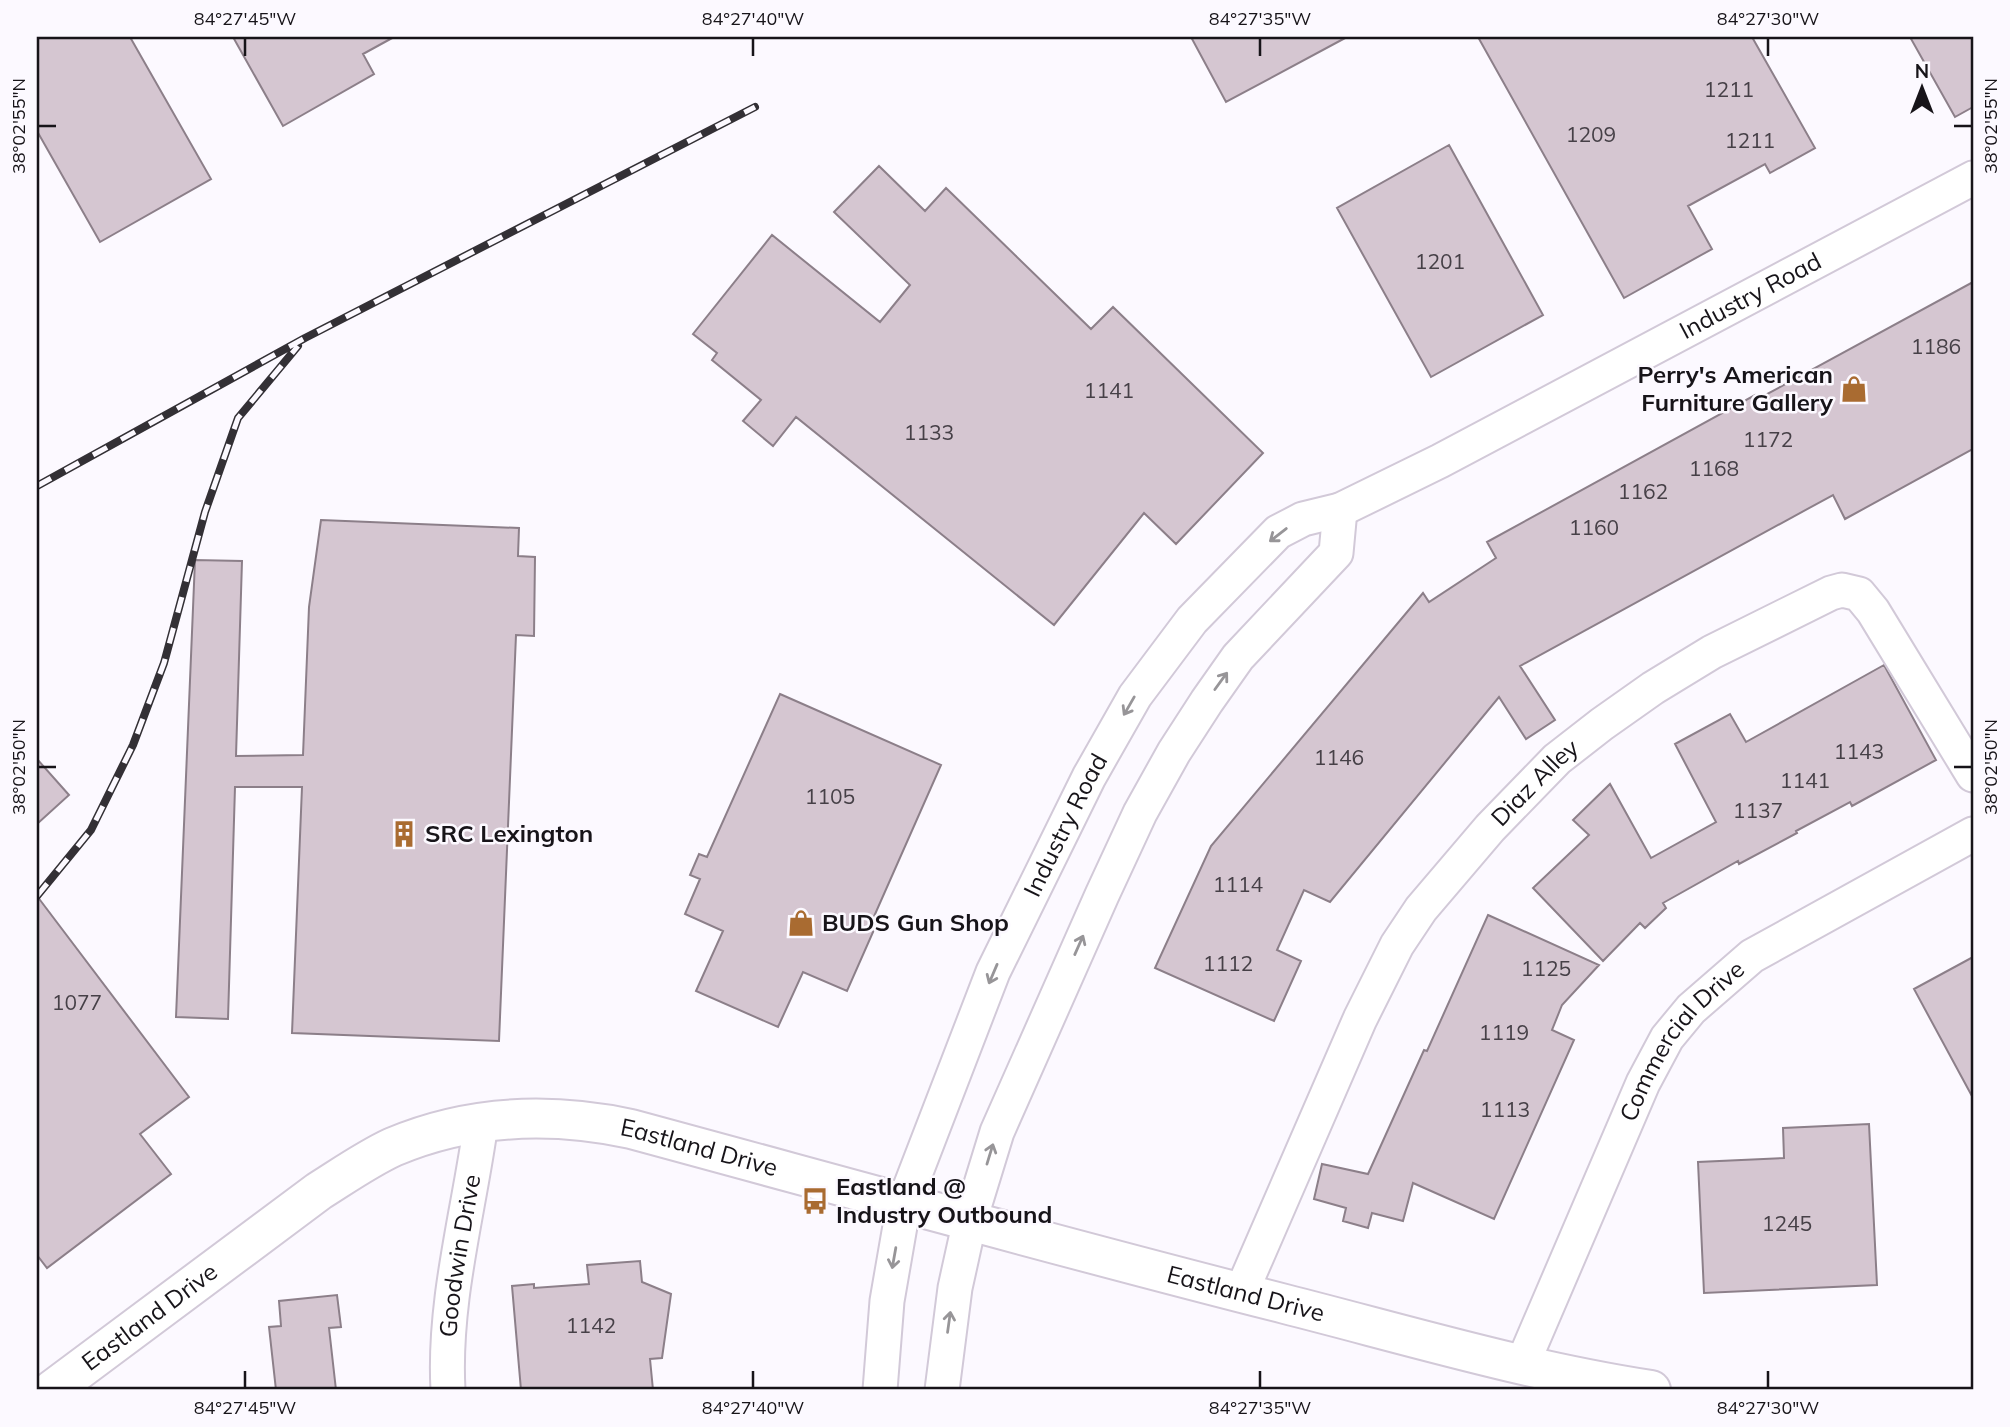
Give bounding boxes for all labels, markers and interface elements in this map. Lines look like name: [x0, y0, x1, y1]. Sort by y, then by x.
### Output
text: 84°27'45"W: [194, 7, 296, 30]
text: 84°27'40"W: [702, 7, 804, 30]
text: 84°27'35"W: [1209, 7, 1311, 30]
text: 84°27'30"W: [1717, 7, 1819, 30]
north arrow: [1888, 52, 1958, 122]
text: N: [1915, 59, 1929, 83]
house number: 1211: [1704, 76, 1754, 102]
text: 38°02'55"N: [7, 78, 30, 174]
text: 38°02'55"N: [1979, 78, 2002, 174]
house number: 1209: [1566, 121, 1616, 147]
house number: 1211: [1725, 127, 1775, 153]
street label: Industry Road: [1674, 245, 1826, 345]
house number: 1201: [1415, 248, 1465, 274]
house number: 1186: [1911, 333, 1961, 359]
place label: Perry's American Furniture Gallery: [1638, 359, 1834, 417]
shop icon: Perry's American Furniture Gallery: [1839, 374, 1869, 404]
house number: 1141: [1084, 377, 1134, 403]
house number: 1133: [904, 419, 954, 445]
house number: 1172: [1743, 426, 1793, 452]
house number: 1168: [1689, 455, 1739, 481]
house number: 1162: [1618, 478, 1668, 504]
house number: 1160: [1569, 514, 1619, 540]
one-way arrow: [1269, 527, 1287, 542]
one-way arrow: [1214, 672, 1229, 691]
one-way arrow: [1122, 696, 1136, 716]
text: 38°02'50"N: [7, 719, 30, 815]
text: 38°02'50"N: [1979, 719, 2002, 815]
street label: Diaz Alley: [1484, 732, 1584, 832]
house number: 1143: [1834, 738, 1884, 764]
house number: 1146: [1314, 744, 1364, 770]
street label: Industry Road: [1016, 748, 1113, 901]
house number: 1141: [1780, 767, 1830, 793]
house number: 1105: [805, 783, 855, 809]
house number: 1137: [1733, 797, 1783, 823]
place label: SRC Lexington: [425, 818, 593, 848]
building icon: SRC Lexington: [389, 819, 419, 849]
house number: 1114: [1213, 871, 1264, 897]
place label: BUDS Gun Shop: [822, 907, 1009, 937]
shop icon: BUDS Gun Shop: [786, 908, 816, 938]
one-way arrow: [1073, 935, 1086, 957]
house number: 1112: [1203, 950, 1253, 976]
street label: Commercial Drive: [1612, 954, 1750, 1126]
house number: 1125: [1521, 955, 1571, 981]
one-way arrow: [986, 963, 999, 984]
house number: 1077: [52, 989, 102, 1015]
house number: 1119: [1479, 1019, 1529, 1045]
house number: 1113: [1480, 1096, 1530, 1122]
street label: Eastland Drive: [618, 1111, 781, 1182]
one-way arrow: [985, 1144, 997, 1166]
place label: Eastland @ Industry Outbound: [836, 1171, 1052, 1229]
street label: Goodwin Drive: [432, 1172, 486, 1338]
bus stop icon: Eastland @ Industry Outbound: [800, 1186, 830, 1216]
house number: 1245: [1762, 1210, 1812, 1236]
one-way arrow: [887, 1246, 901, 1268]
street label: Eastland Drive: [76, 1256, 223, 1377]
street label: Eastland Drive: [1164, 1258, 1328, 1328]
house number: 1142: [566, 1312, 616, 1338]
one-way arrow: [943, 1312, 956, 1334]
text: 84°27'45"W: [194, 1396, 296, 1419]
text: 84°27'40"W: [702, 1396, 804, 1419]
text: 84°27'35"W: [1209, 1396, 1311, 1419]
text: 84°27'30"W: [1717, 1396, 1819, 1419]

